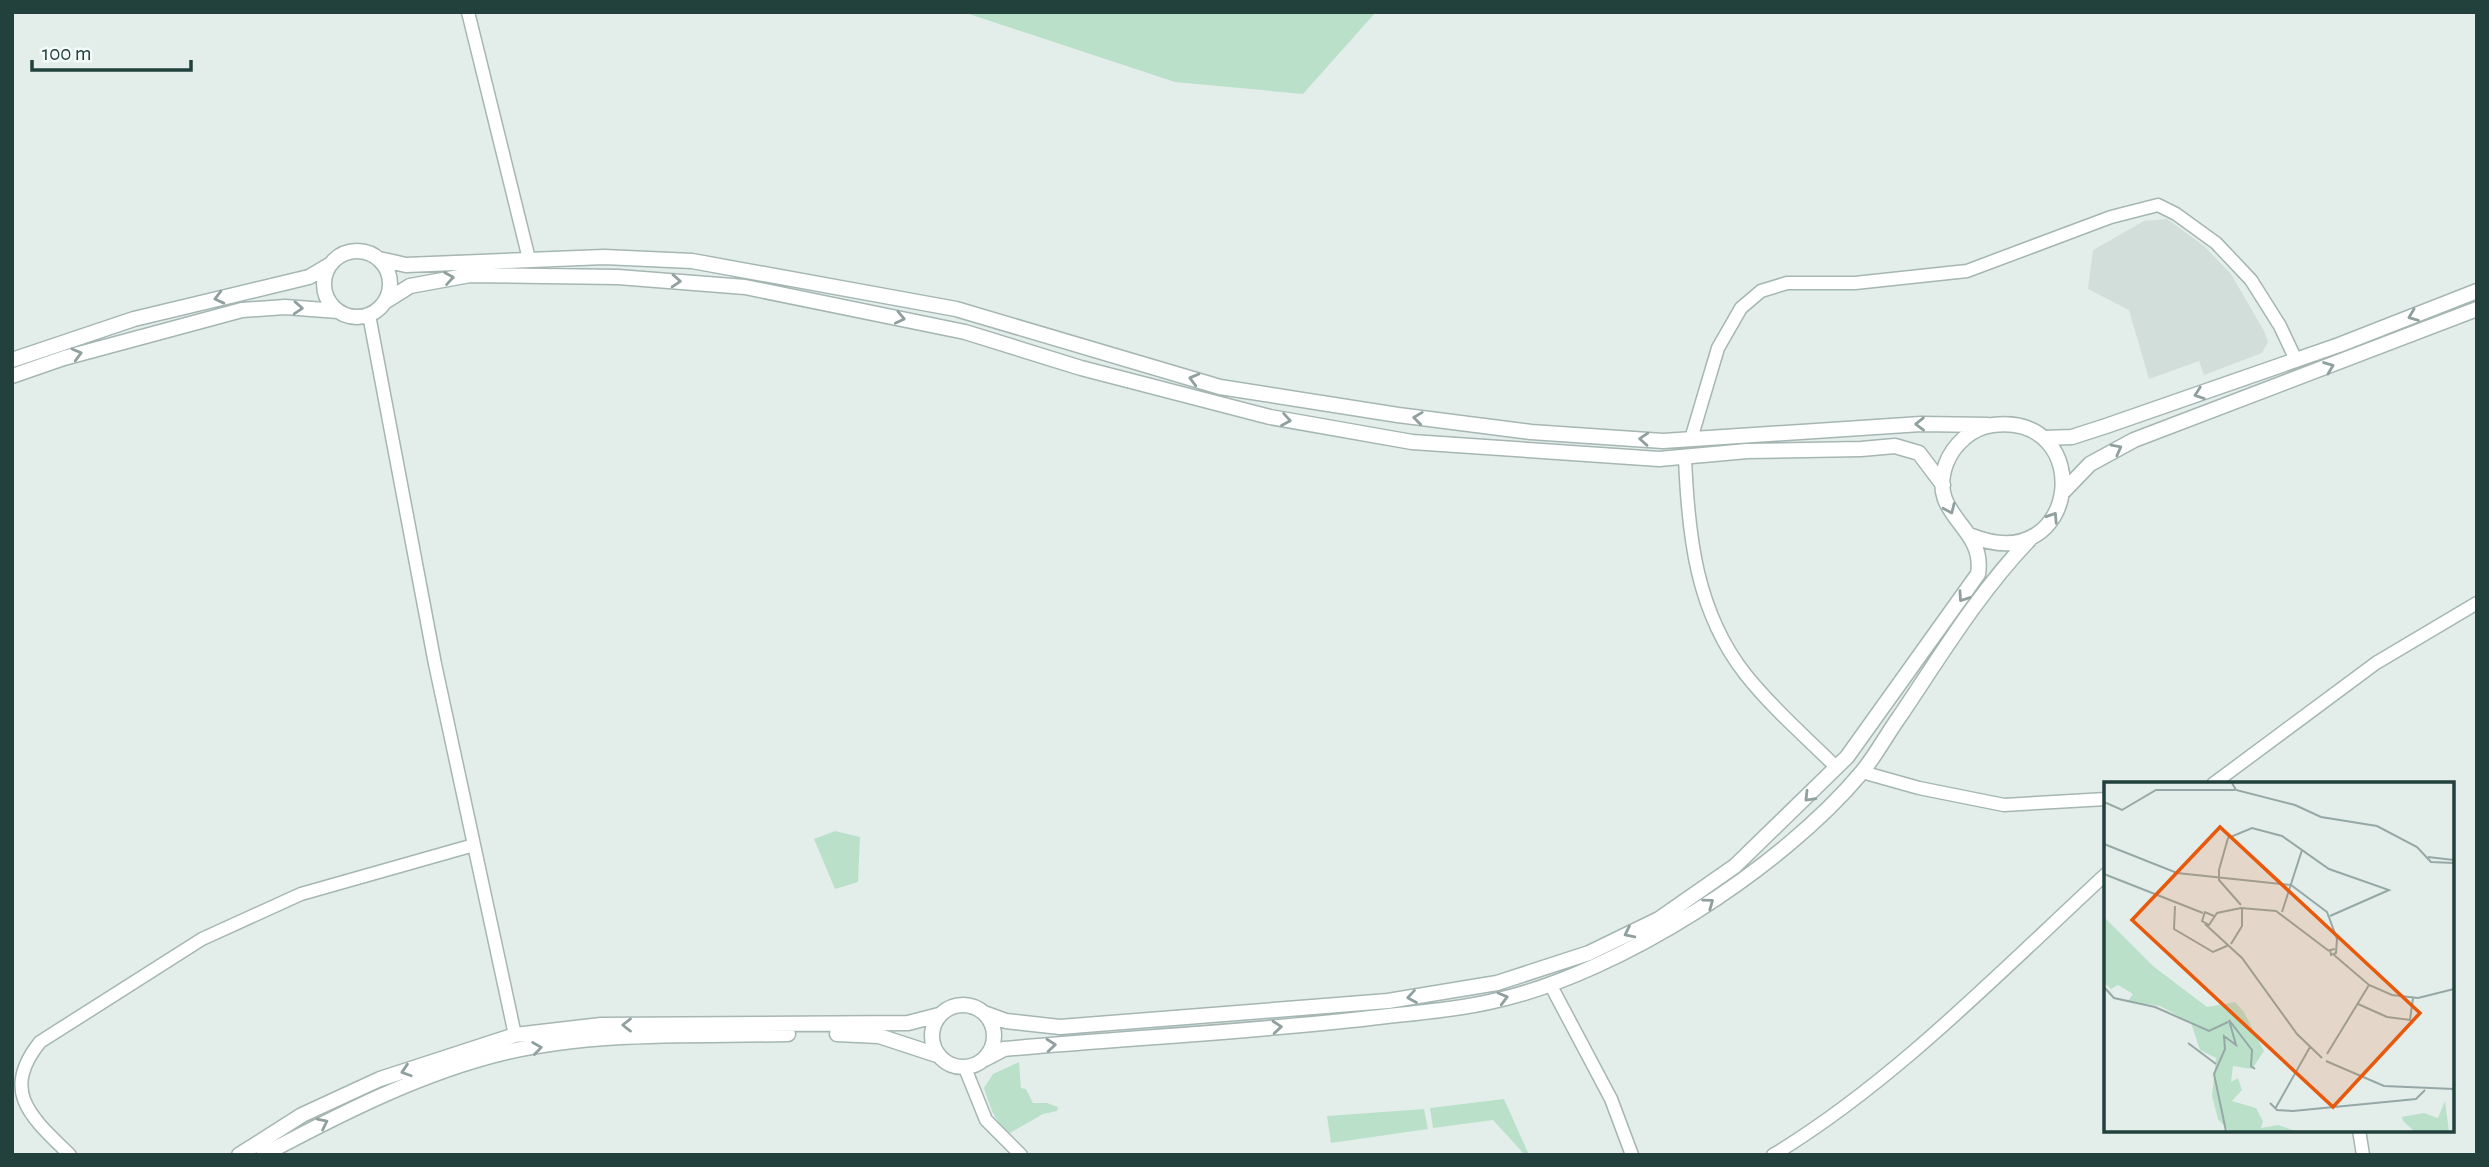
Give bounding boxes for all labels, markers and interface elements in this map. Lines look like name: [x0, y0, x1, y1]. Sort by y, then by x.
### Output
scale bar: [32, 28, 191, 72]
text: 100 m: [42, 43, 92, 64]
one-way arrow: [443, 271, 455, 286]
one-way arrow: [671, 274, 682, 289]
one-way arrow: [213, 290, 225, 304]
one-way arrow: [293, 300, 304, 315]
one-way arrow: [2408, 307, 2420, 321]
one-way arrow: [894, 310, 906, 325]
one-way arrow: [71, 348, 83, 362]
one-way arrow: [2322, 361, 2334, 375]
one-way arrow: [1188, 373, 1200, 387]
one-way arrow: [2194, 386, 2206, 400]
one-way arrow: [1412, 410, 1423, 425]
one-way arrow: [1280, 412, 1292, 427]
one-way arrow: [1914, 417, 1925, 432]
one-way arrow: [1638, 432, 1649, 447]
one-way arrow: [2110, 444, 2122, 458]
one-way arrow: [1942, 502, 1956, 514]
one-way arrow: [2044, 512, 2057, 525]
one-way arrow: [1959, 589, 1971, 602]
inset map: [2104, 782, 2454, 1132]
one-way arrow: [1805, 788, 1818, 801]
one-way arrow: [1701, 899, 1713, 912]
one-way arrow: [1624, 925, 1636, 939]
one-way arrow: [1406, 989, 1418, 1004]
one-way arrow: [1497, 992, 1509, 1006]
one-way arrow: [621, 1017, 632, 1033]
one-way arrow: [1272, 1020, 1283, 1035]
one-way arrow: [1045, 1038, 1056, 1053]
one-way arrow: [531, 1041, 543, 1056]
one-way arrow: [400, 1062, 412, 1077]
one-way arrow: [316, 1118, 328, 1132]

